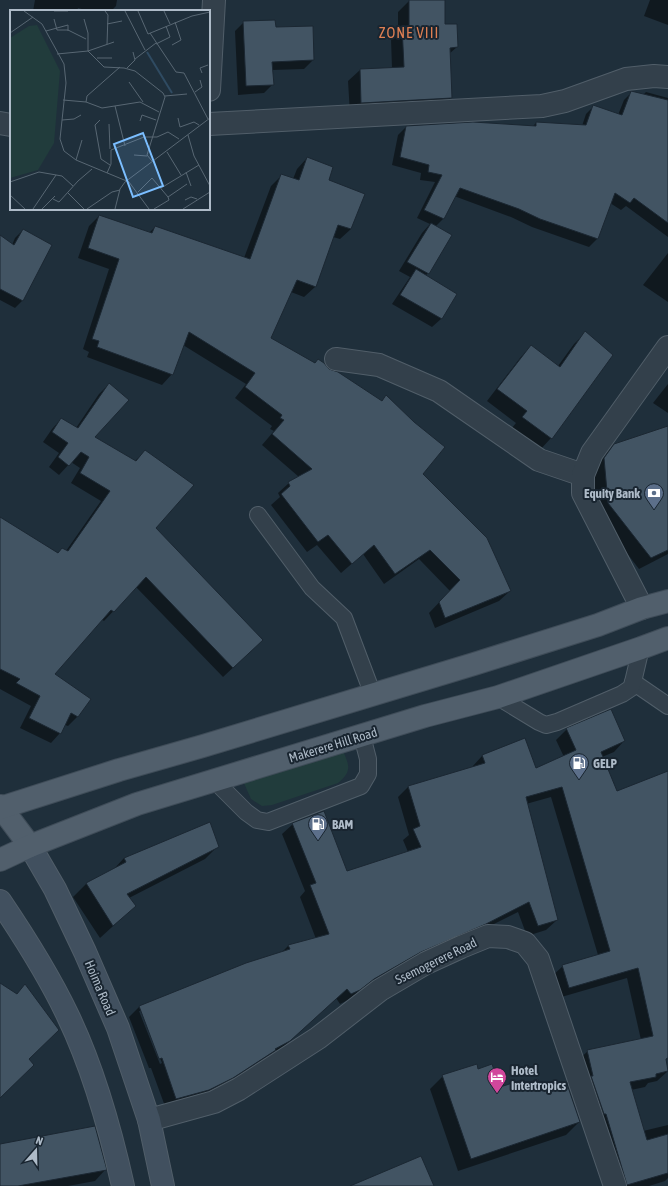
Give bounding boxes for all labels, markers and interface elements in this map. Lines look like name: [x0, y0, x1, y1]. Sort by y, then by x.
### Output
inset map: [10, 10, 210, 210]
district label: ZONE VIII: [379, 24, 439, 41]
bank icon: Equity Bank: [643, 482, 665, 510]
place label: Equity Bank: [584, 486, 640, 501]
street label: Makerere Hill Road: [287, 724, 379, 766]
fuel station icon: GELP: [568, 752, 590, 780]
place label: GELP: [593, 756, 617, 771]
fuel station icon: BAM: [307, 813, 329, 841]
place label: BAM: [332, 817, 354, 832]
street label: Ssemogerere Road: [393, 935, 479, 987]
street label: Hoima Road: [82, 958, 118, 1018]
place label: Hotel Intertropics: [511, 1063, 566, 1093]
hotel icon: Hotel Intertropics: [486, 1066, 508, 1094]
north arrow: [16, 1130, 56, 1170]
text: N: [34, 1134, 45, 1147]

